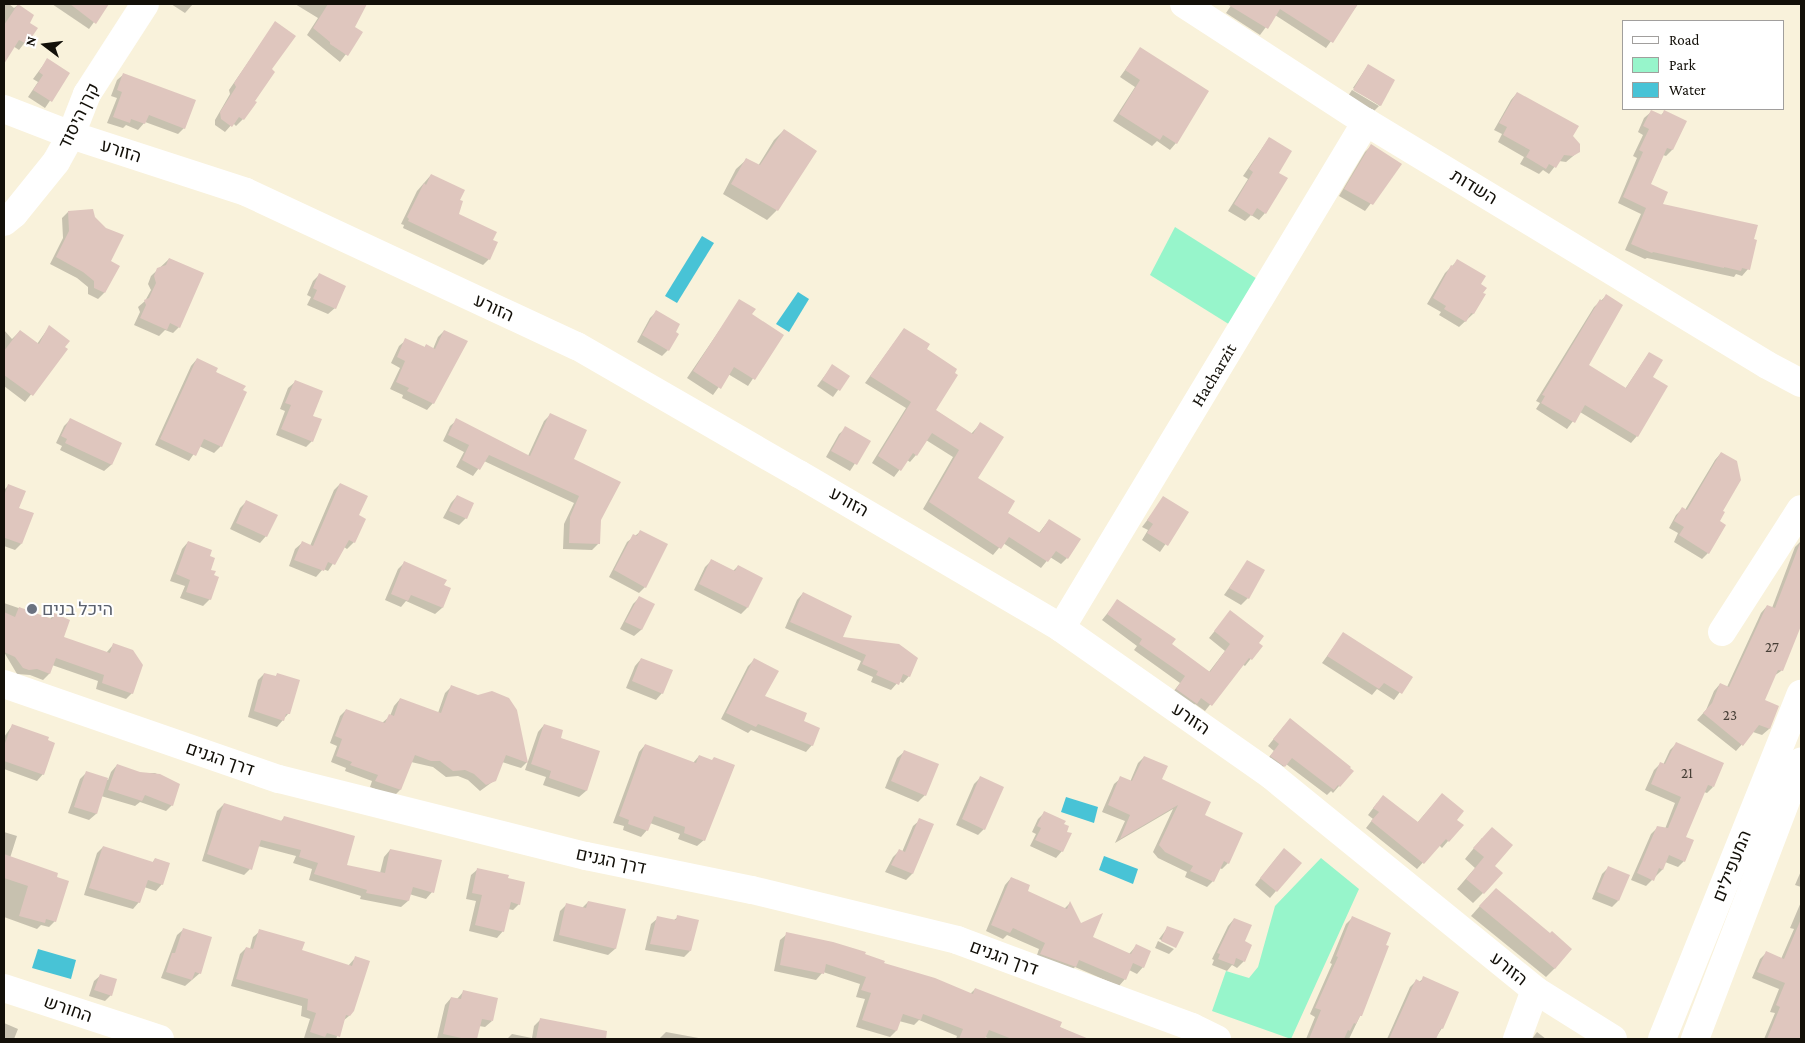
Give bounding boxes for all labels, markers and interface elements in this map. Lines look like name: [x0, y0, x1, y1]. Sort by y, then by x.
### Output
north arrow: [20, 20, 70, 70]
legend: [1622, 20, 1785, 110]
text: Road: [1669, 32, 1699, 48]
text: N: [22, 34, 39, 48]
text: Park: [1669, 57, 1696, 73]
street label: קרן היסוד: [54, 79, 104, 153]
text: Water: [1669, 82, 1706, 98]
street label: הזורע: [98, 134, 144, 168]
street label: השדות: [1447, 165, 1501, 209]
street label: הזורע: [471, 289, 517, 327]
street label: Hacharzit: [1187, 339, 1241, 411]
street label: הזורע: [826, 482, 872, 522]
place label: היכל בנים: [42, 598, 113, 620]
marker: היכל בנים: [26, 603, 38, 615]
house number: 27: [1765, 639, 1779, 657]
street label: הזורע: [1168, 698, 1214, 740]
house number: 23: [1723, 707, 1737, 725]
street label: דרך הגנים: [183, 737, 257, 781]
house number: 21: [1681, 765, 1693, 783]
street label: המעפילים: [1708, 827, 1756, 905]
street label: דרך הגנים: [574, 843, 648, 879]
street label: דרך הגנים: [967, 936, 1041, 980]
street label: הזורע: [1486, 948, 1532, 990]
street label: החורש: [41, 991, 95, 1027]

